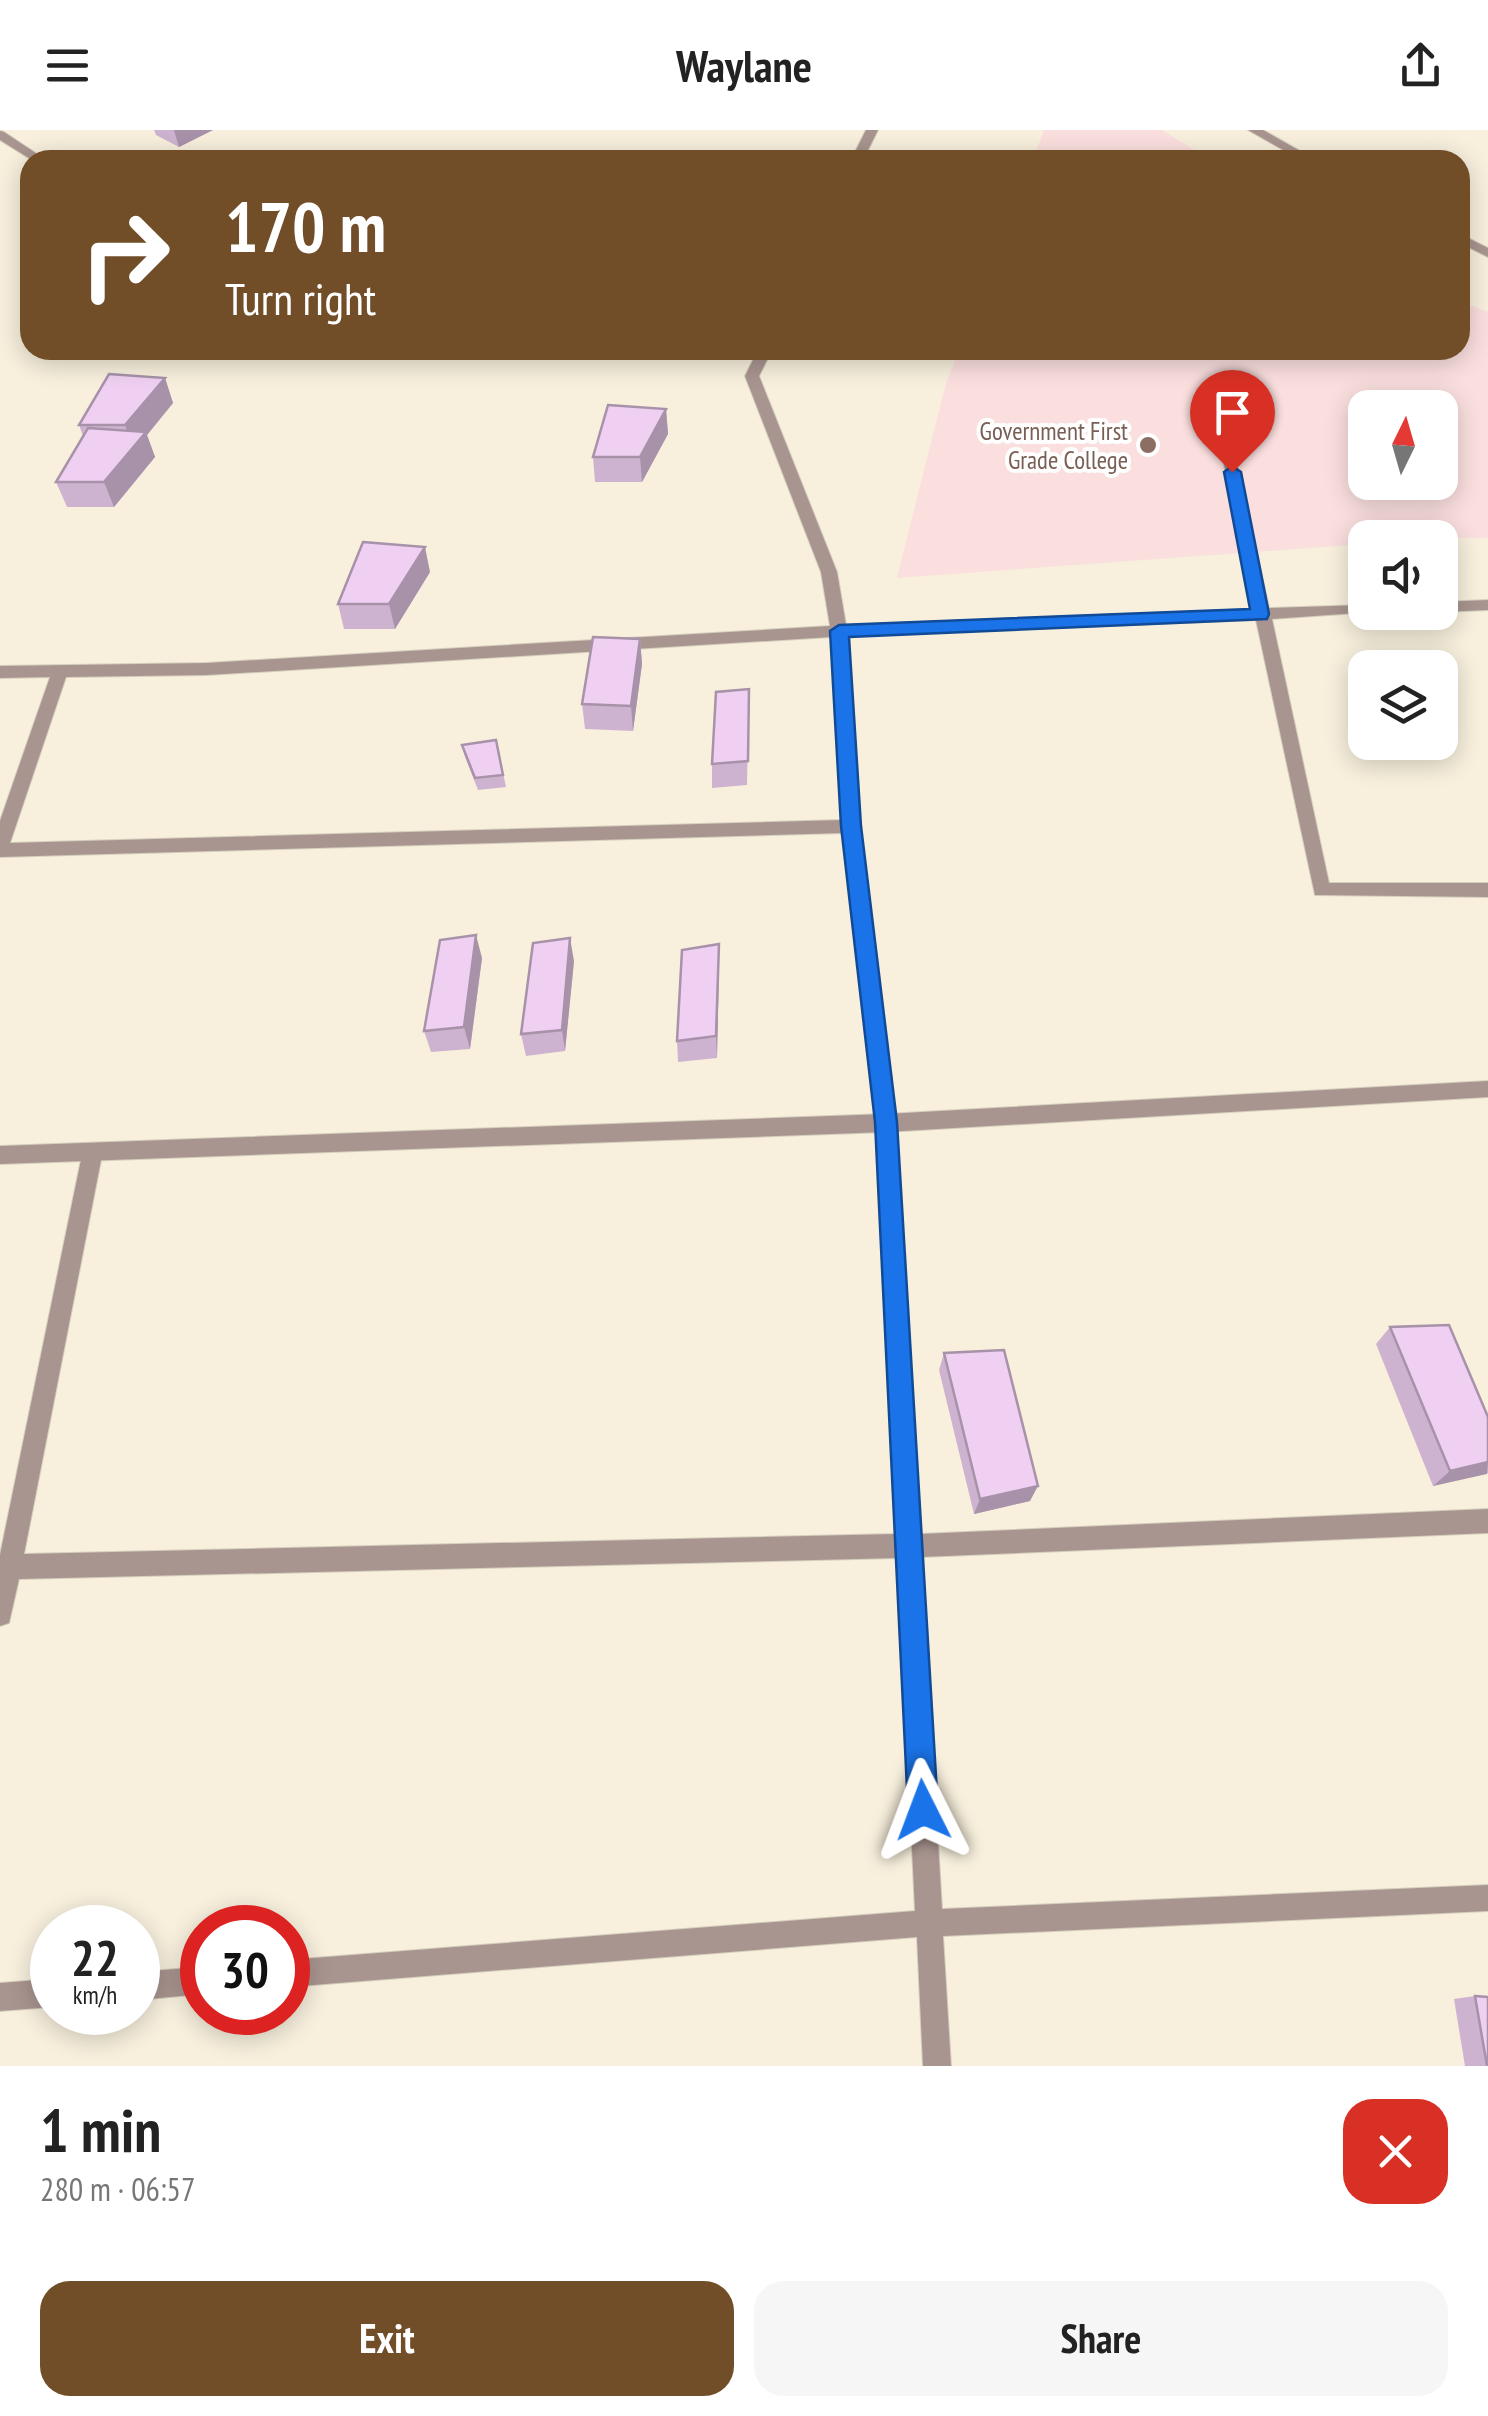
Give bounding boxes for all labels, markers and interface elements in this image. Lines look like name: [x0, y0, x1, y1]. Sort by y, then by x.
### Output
text: Waylane: [676, 36, 812, 94]
icon: menu: [40, 38, 95, 93]
icon: share: [1393, 38, 1448, 93]
text: 170 m: [225, 181, 386, 271]
icon: right: [60, 190, 190, 320]
text: Turn right: [225, 269, 376, 327]
pin: [1190, 370, 1275, 473]
icon: arrive: [1205, 385, 1260, 440]
north arrow: [1348, 390, 1458, 500]
map controls: [1348, 390, 1458, 760]
place label: Government First Grade College: [980, 415, 1128, 476]
marker: Government First Grade College: [1137, 434, 1159, 456]
button: sound: [1348, 520, 1458, 630]
button: layers: [1348, 650, 1458, 760]
position arrow: [871, 1758, 975, 1862]
speed limit sign: 30: [180, 1905, 310, 2035]
text: 22: [71, 1925, 119, 1990]
text: km/h: [73, 1979, 117, 2011]
text: 1 min: [40, 2091, 161, 2169]
button: close: [1343, 2099, 1448, 2204]
text: 280 m · 06:57: [40, 2168, 195, 2210]
button: Exit: [40, 2281, 734, 2396]
button: Share: [754, 2281, 1448, 2396]

